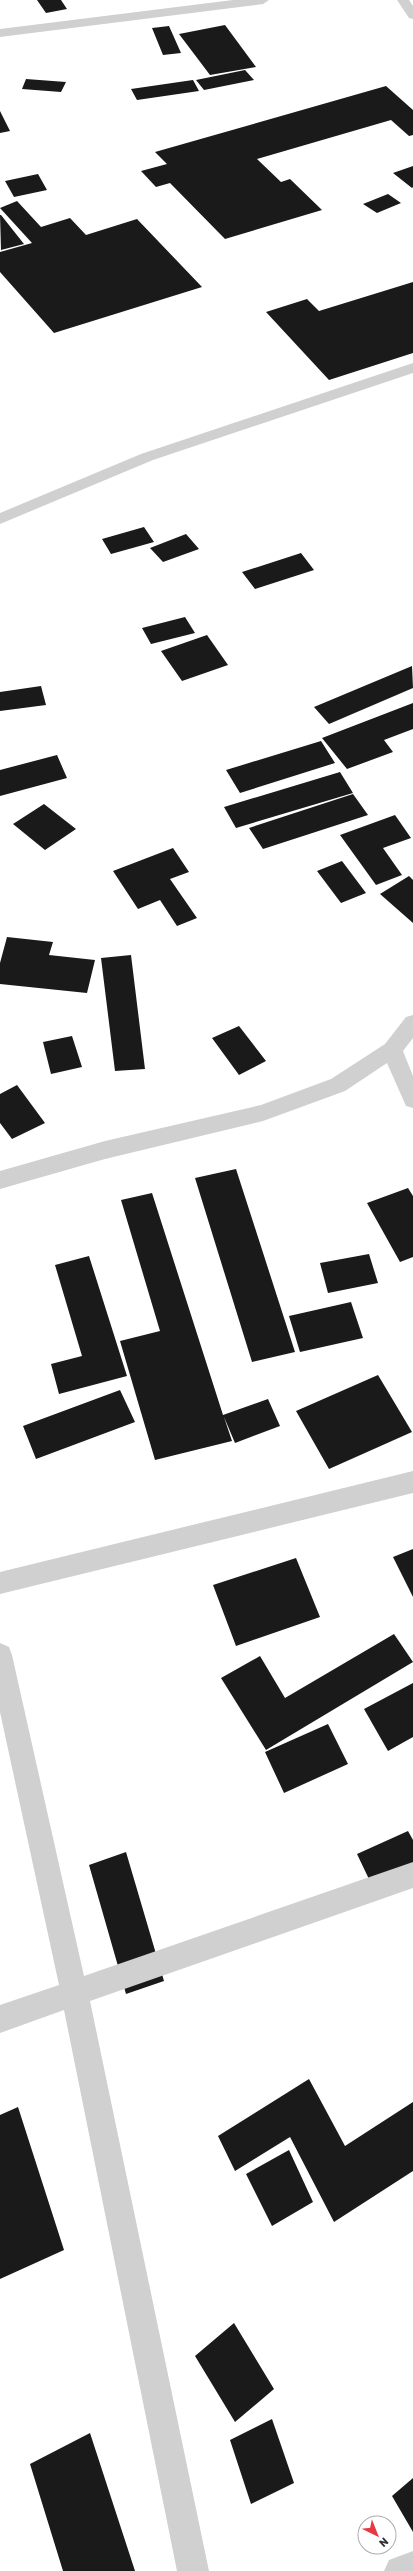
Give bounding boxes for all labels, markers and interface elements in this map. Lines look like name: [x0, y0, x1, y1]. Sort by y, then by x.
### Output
north arrow: [357, 2515, 397, 2555]
text: N: [376, 2534, 391, 2549]

